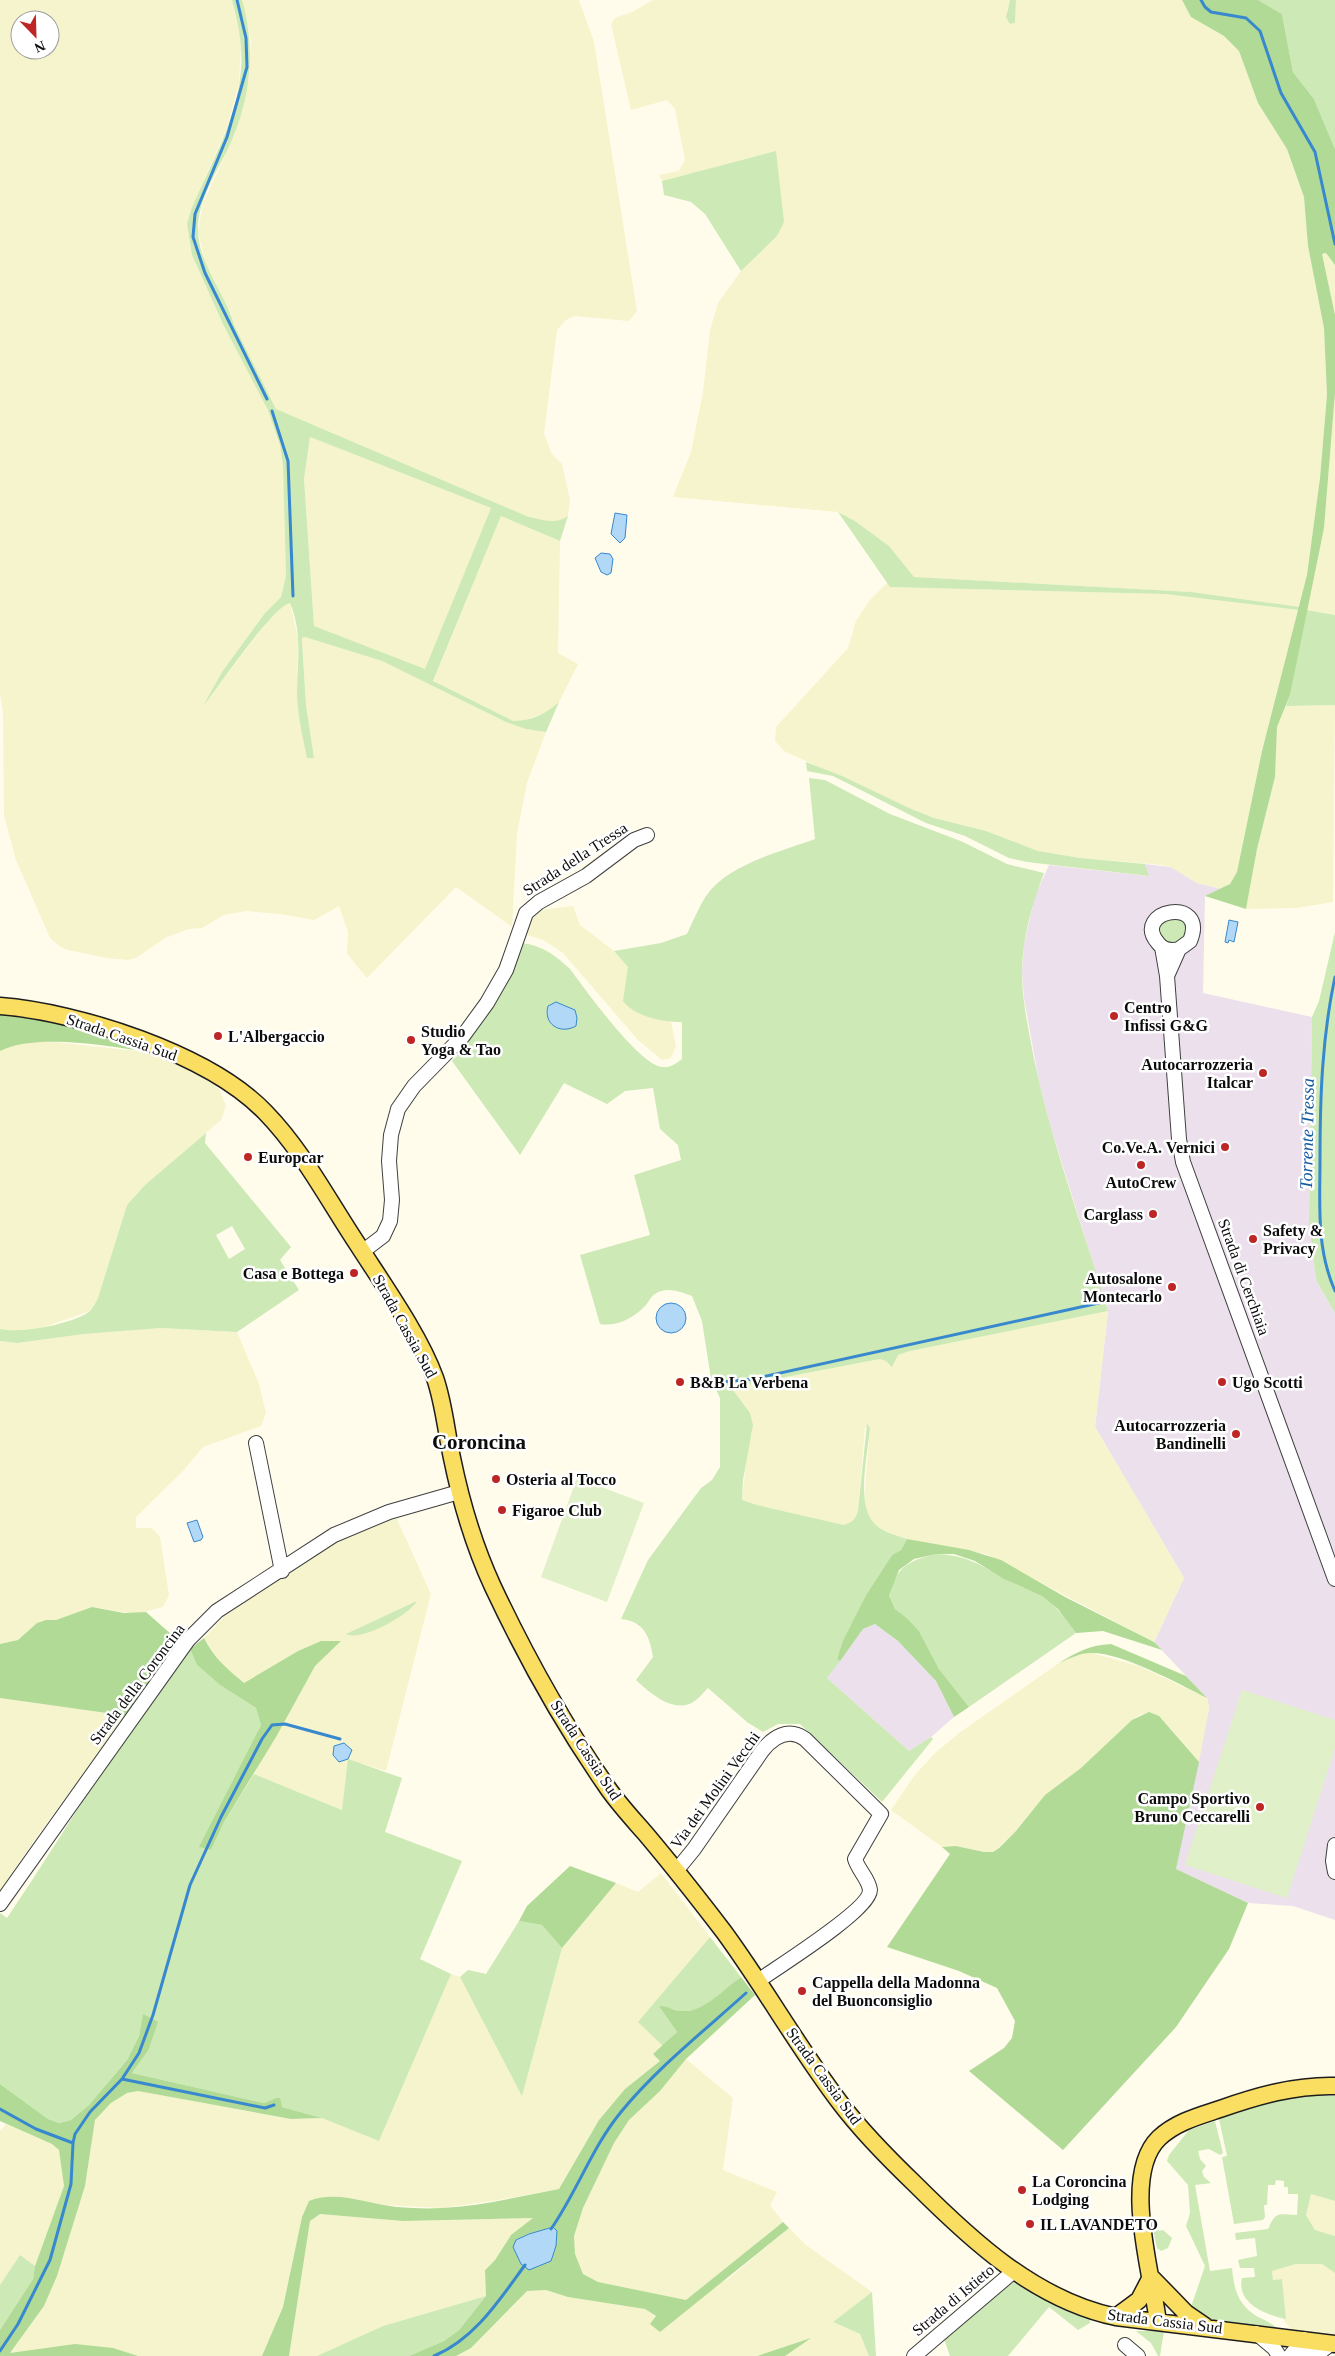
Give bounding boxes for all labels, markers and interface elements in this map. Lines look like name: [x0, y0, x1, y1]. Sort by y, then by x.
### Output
north arrow: [10, 10, 60, 60]
text: N: [32, 38, 47, 55]
street label: Strada della Tressa: [520, 819, 630, 899]
place label: Centro Infissi G&G: [1124, 999, 1209, 1034]
street label: Strada Cassia Sud: [65, 1010, 179, 1064]
marker: Centro Infissi G&G: [1108, 1010, 1120, 1022]
place label: Studio Yoga & Tao: [421, 1023, 501, 1059]
place label: L'Albergaccio: [228, 1028, 325, 1046]
marker: L'Albergaccio: [212, 1030, 224, 1042]
marker: Studio Yoga & Tao: [405, 1034, 417, 1046]
place label: Autocarrozzeria Italcar: [1141, 1056, 1253, 1091]
marker: Autocarrozzeria Italcar: [1257, 1067, 1269, 1079]
water label: Torrente Tressa: [1296, 1078, 1318, 1190]
place label: Co.Ve.A. Vernici: [1102, 1139, 1216, 1156]
marker: Co.Ve.A. Vernici: [1219, 1141, 1231, 1153]
place label: Europcar: [258, 1149, 323, 1167]
marker: Europcar: [242, 1151, 254, 1163]
marker: AutoCrew: [1135, 1159, 1147, 1171]
place label: AutoCrew: [1106, 1174, 1177, 1191]
place label: Carglass: [1083, 1206, 1143, 1224]
marker: Carglass: [1147, 1208, 1159, 1220]
street label: Strada di Cerchiaia: [1215, 1216, 1273, 1338]
place label: Safety & Privacy: [1263, 1222, 1323, 1258]
marker: Safety & Privacy: [1247, 1233, 1259, 1245]
place label: Casa e Bottega: [243, 1265, 344, 1283]
marker: Casa e Bottega: [348, 1267, 360, 1279]
place label: Autosalone Montecarlo: [1083, 1270, 1162, 1305]
street label: Strada Cassia Sud: [370, 1271, 440, 1381]
marker: Autosalone Montecarlo: [1166, 1281, 1178, 1293]
place label: B&B La Verbena: [690, 1374, 808, 1391]
place label: Ugo Scotti: [1232, 1374, 1303, 1392]
marker: B&B La Verbena: [674, 1376, 686, 1388]
marker: Ugo Scotti: [1216, 1376, 1228, 1388]
place label: Autocarrozzeria Bandinelli: [1114, 1417, 1227, 1452]
marker: Autocarrozzeria Bandinelli: [1230, 1428, 1242, 1440]
district label: Coroncina: [432, 1430, 527, 1454]
place label: Osteria al Tocco: [506, 1471, 616, 1488]
marker: Osteria al Tocco: [490, 1473, 502, 1485]
place label: Figaroe Club: [512, 1502, 602, 1520]
marker: Figaroe Club: [496, 1504, 508, 1516]
street label: Strada della Coroncina: [86, 1620, 188, 1748]
street label: Strada Cassia Sud: [547, 1697, 625, 1803]
street label: Via dei Molini Vecchi: [667, 1728, 763, 1852]
place label: Campo Sportivo Bruno Ceccarelli: [1134, 1790, 1251, 1825]
marker: Campo Sportivo Bruno Ceccarelli: [1254, 1801, 1266, 1813]
place label: Cappella della Madonna del Buonconsiglio: [812, 1974, 980, 2010]
marker: Cappella della Madonna del Buonconsiglio: [796, 1985, 808, 1997]
street label: Strada Cassia Sud: [783, 2024, 865, 2128]
place label: La Coroncina Lodging: [1032, 2173, 1126, 2209]
marker: La Coroncina Lodging: [1016, 2184, 1028, 2196]
place label: IL LAVANDETO: [1040, 2216, 1158, 2233]
marker: IL LAVANDETO: [1024, 2218, 1036, 2230]
street label: Strada di Istieto: [909, 2261, 997, 2339]
street label: Strada Cassia Sud: [1107, 2306, 1223, 2336]

